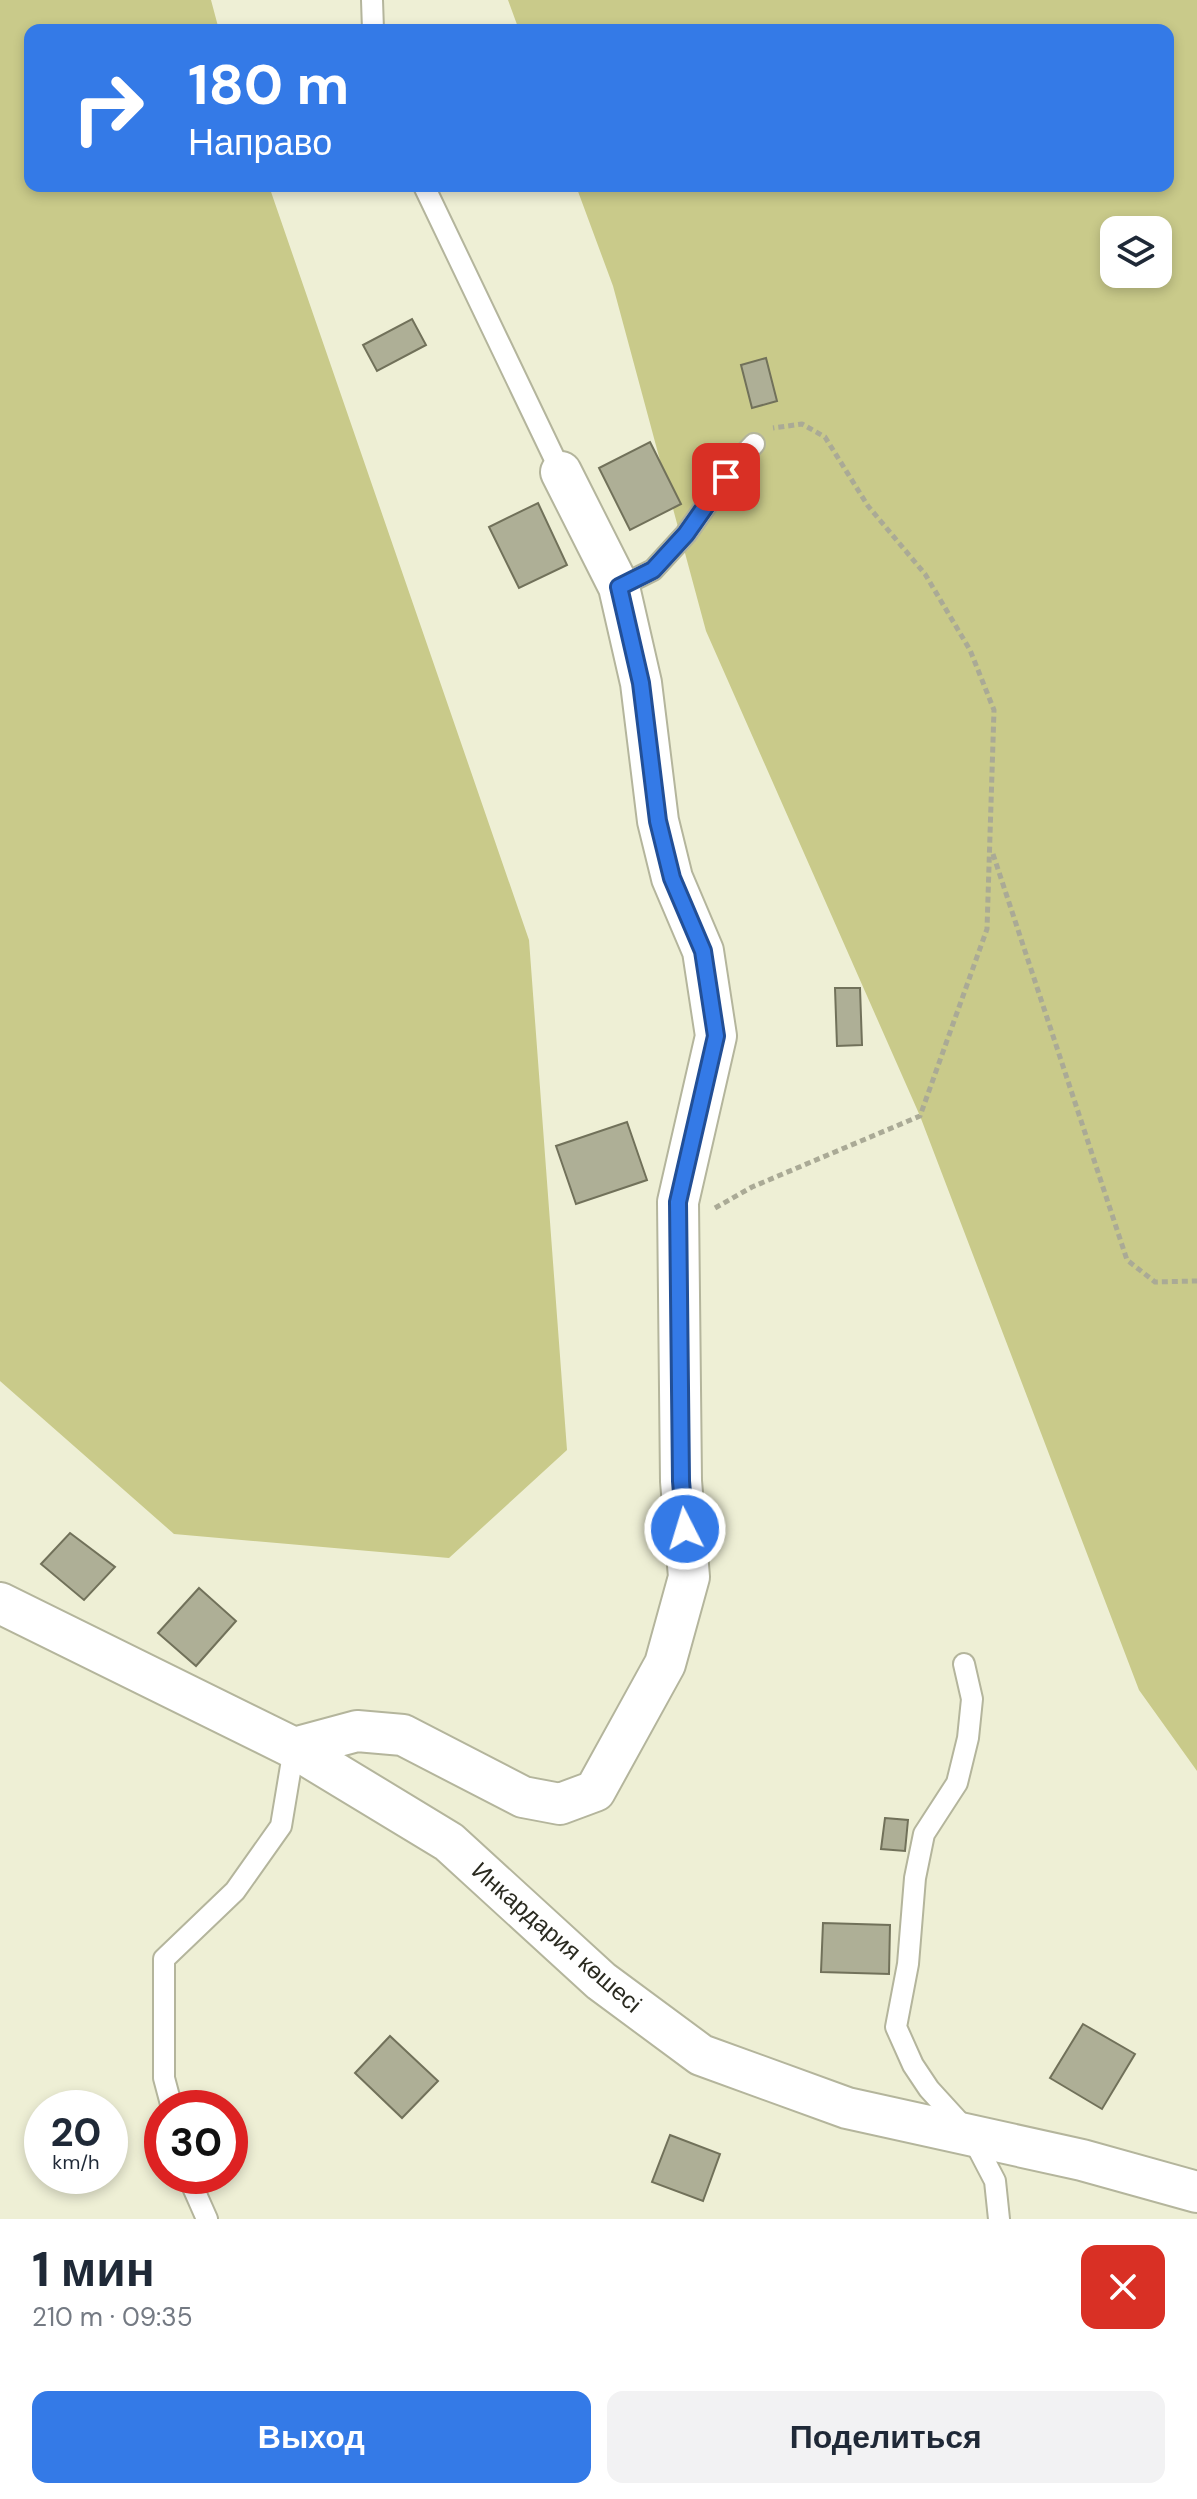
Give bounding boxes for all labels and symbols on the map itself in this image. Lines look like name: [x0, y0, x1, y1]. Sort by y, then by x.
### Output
pin: [692, 443, 760, 511]
position arrow: [643, 1487, 727, 1571]
street label: Инкардария көшесі: [466, 1855, 648, 2019]
speed limit sign: 30: [144, 2090, 248, 2194]

